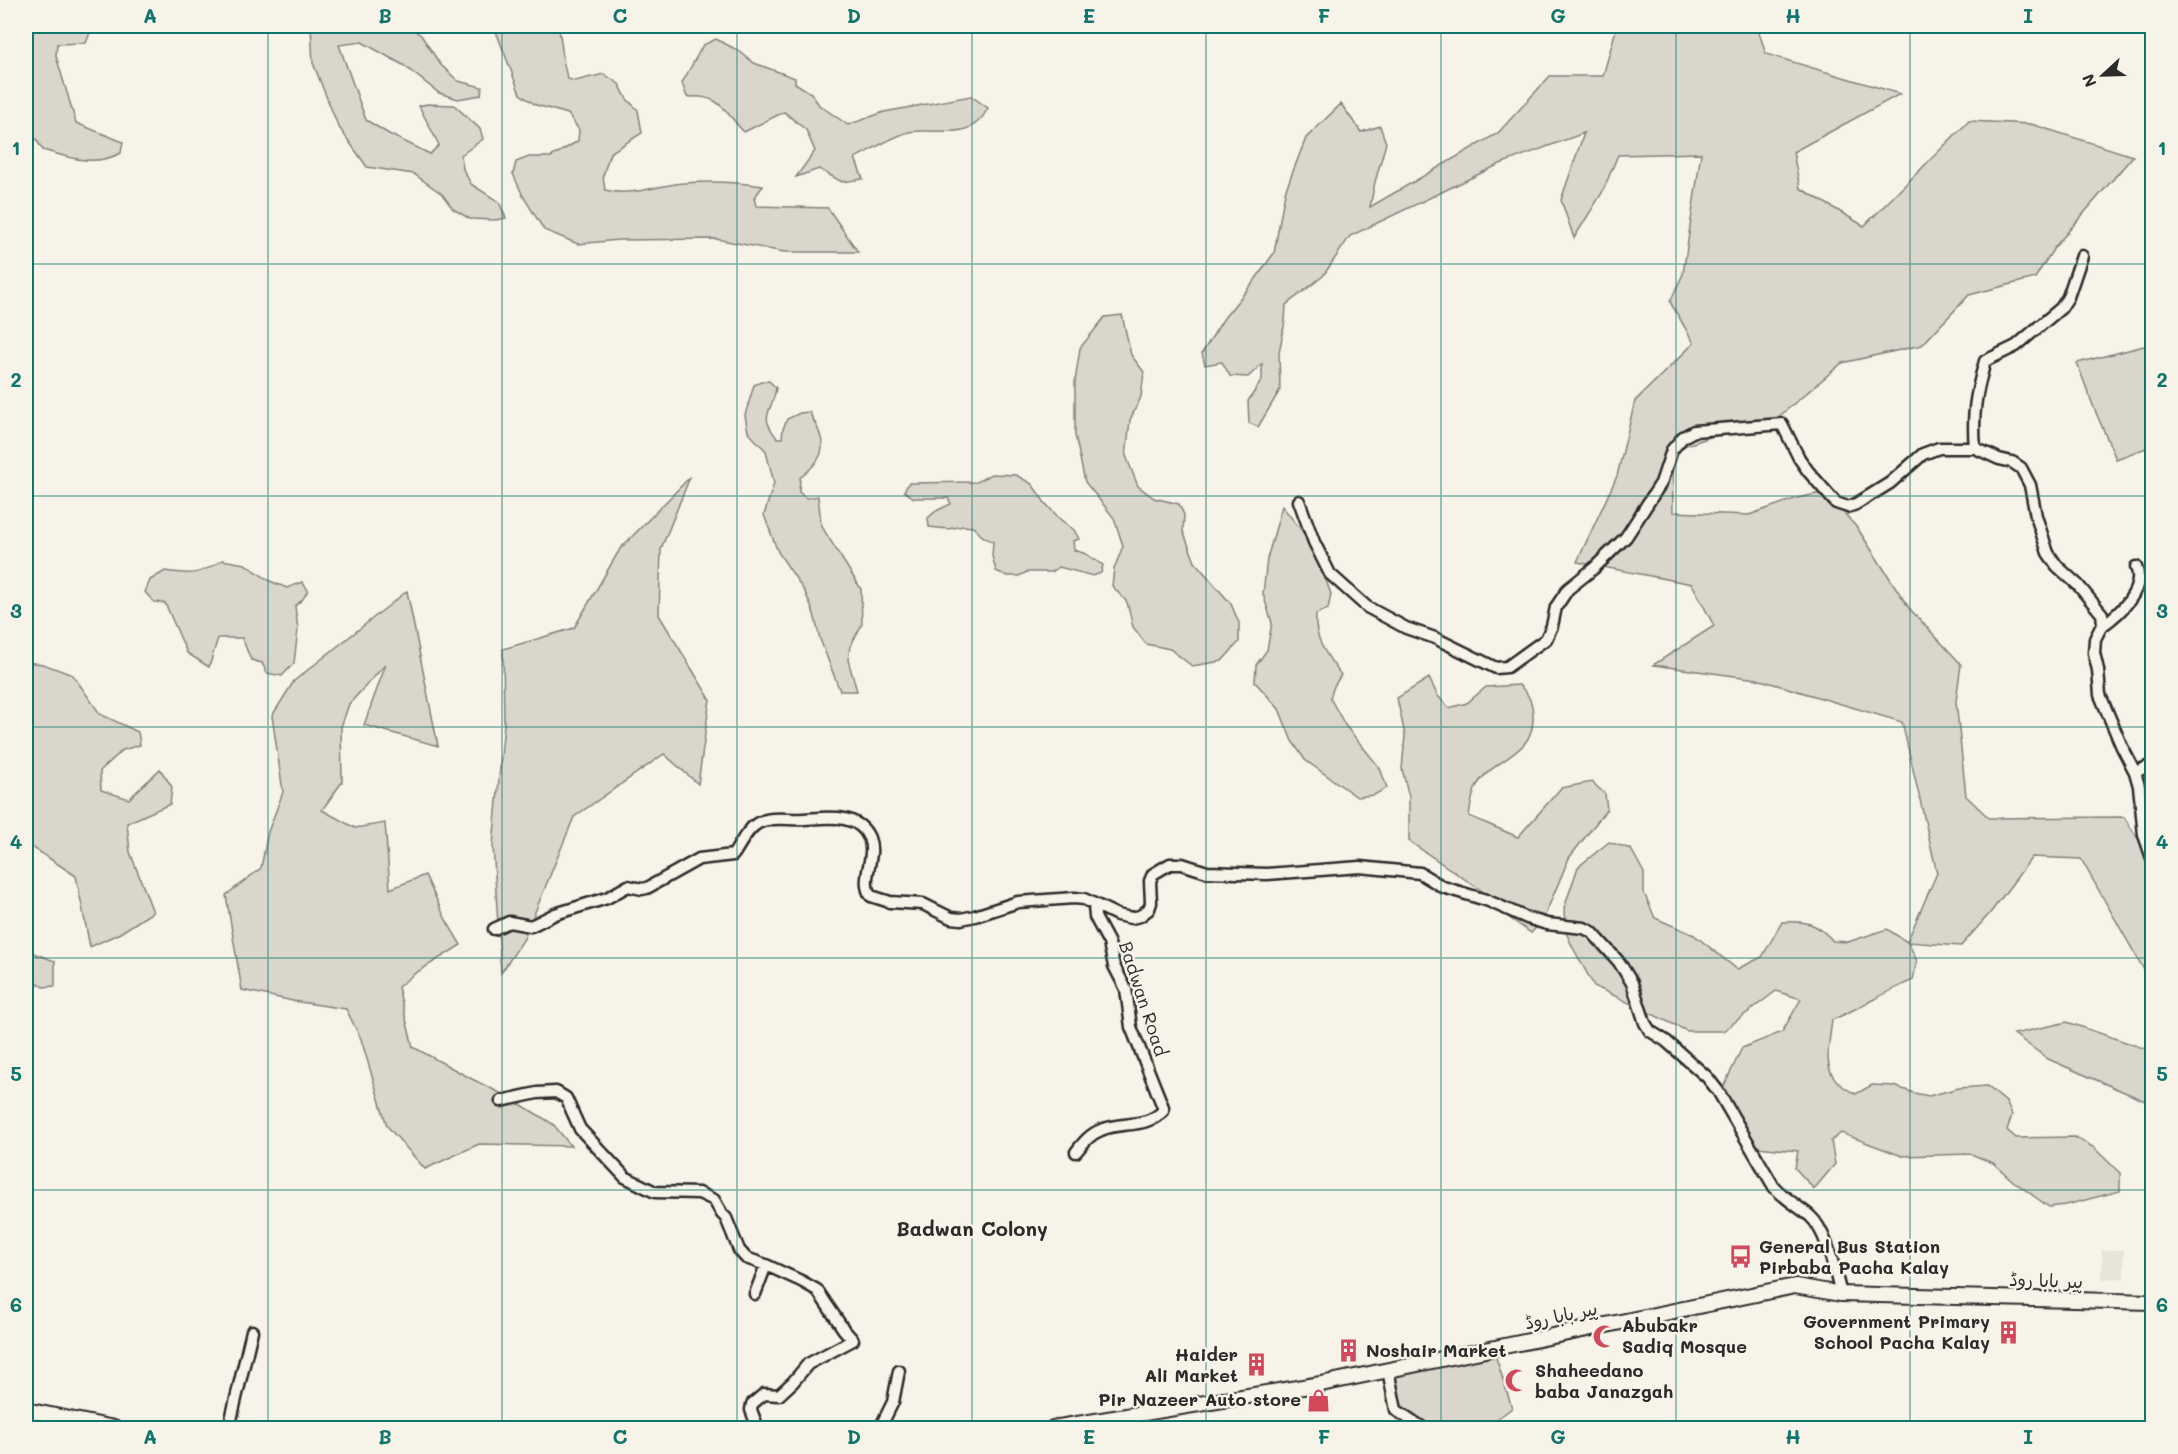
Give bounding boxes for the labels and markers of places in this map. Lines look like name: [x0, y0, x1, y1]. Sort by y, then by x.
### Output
place label: General Bus Station Pirbaba Pacha Kalay: [1759, 1234, 1949, 1279]
bus stop icon: General Bus Station Pirbaba Pacha Kalay: [1728, 1244, 1754, 1270]
place label: Government Primary School Pacha Kalay: [1803, 1309, 1990, 1354]
place label: Abubakr Sadiq Mosque: [1622, 1313, 1747, 1358]
building icon: Government Primary School Pacha Kalay: [1995, 1319, 2021, 1345]
mosque icon: Abubakr Sadiq Mosque: [1591, 1323, 1617, 1349]
building icon: Noshair Market: [1335, 1338, 1361, 1364]
place label: Noshair Market: [1366, 1338, 1507, 1362]
place label: Haider Ali Market: [1145, 1342, 1238, 1387]
building icon: Haider Ali Market: [1243, 1352, 1269, 1378]
place label: Shaheedano baba Janazgah: [1535, 1358, 1673, 1403]
mosque icon: Shaheedano baba Janazgah: [1504, 1368, 1530, 1394]
place label: Pir Nazeer Auto store: [1098, 1387, 1301, 1411]
shop icon: Pir Nazeer Auto store: [1306, 1387, 1332, 1413]

